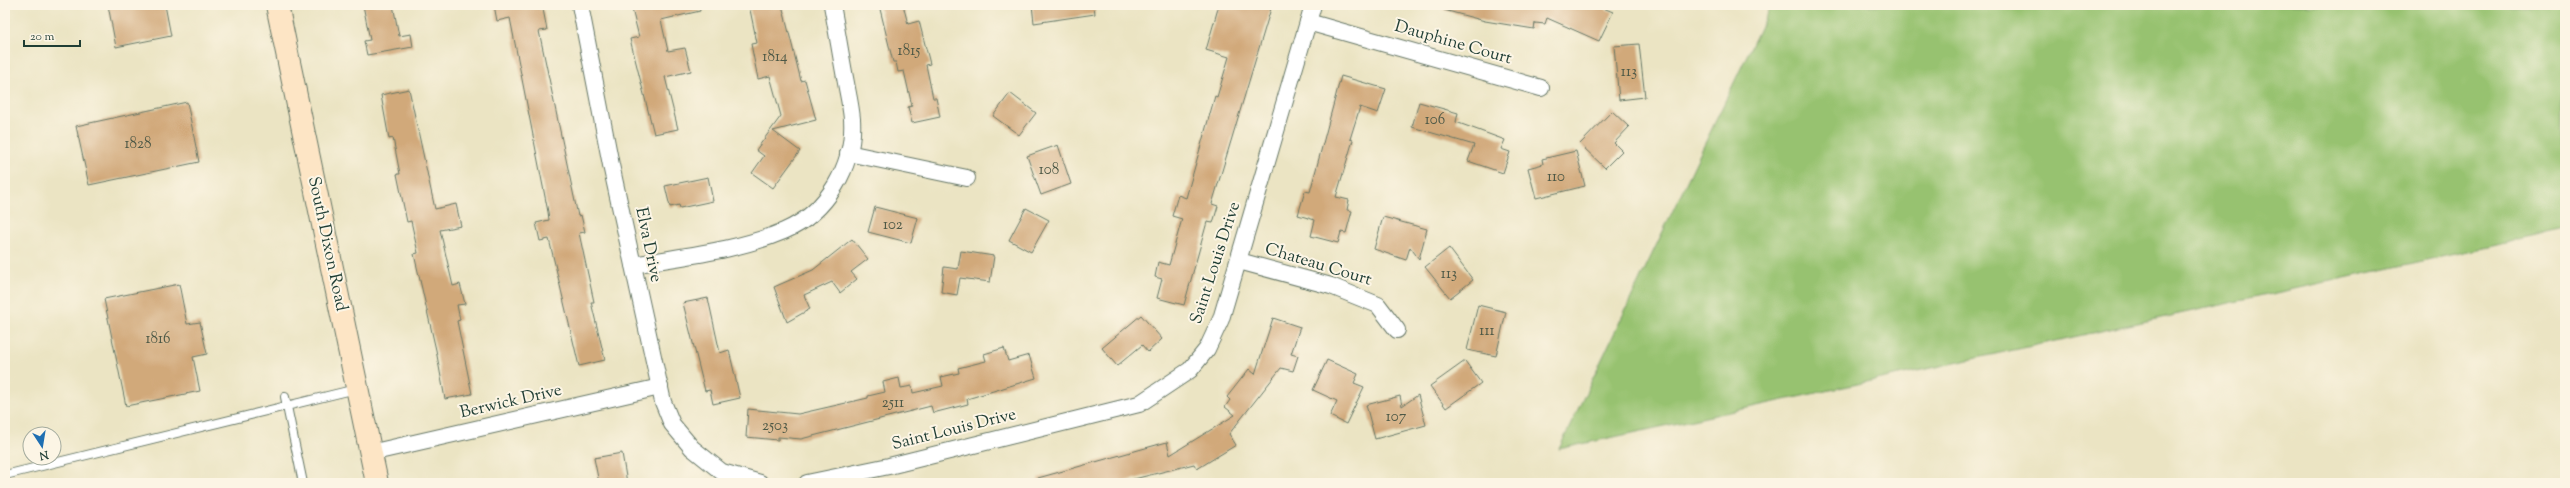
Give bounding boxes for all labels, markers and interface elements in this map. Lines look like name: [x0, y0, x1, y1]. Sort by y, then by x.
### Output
street label: Dauphine Court: [1392, 15, 1515, 71]
scale bar: [24, 22, 80, 48]
text: 20 m: [30, 28, 55, 46]
house number: 1815: [898, 41, 920, 62]
house number: 1814: [762, 47, 788, 68]
house number: 113: [1621, 62, 1637, 83]
house number: 106: [1425, 110, 1445, 131]
house number: 1828: [125, 134, 151, 155]
house number: 108: [1039, 160, 1059, 181]
house number: 110: [1547, 167, 1565, 188]
street label: South Dixon Road: [301, 174, 353, 314]
street label: Saint Louis Drive: [1185, 199, 1247, 327]
street label: Elva Drive: [628, 205, 668, 285]
house number: 102: [883, 215, 903, 236]
street label: Chateau Court: [1262, 237, 1375, 293]
house number: 113: [1441, 264, 1457, 285]
house number: 111: [1479, 321, 1495, 342]
house number: 1816: [145, 329, 171, 350]
street label: Berwick Drive: [458, 379, 564, 425]
house number: 2511: [882, 393, 904, 414]
street label: Saint Louis Drive: [889, 403, 1019, 457]
house number: 107: [1386, 407, 1407, 428]
house number: 2503: [762, 416, 788, 437]
north arrow: [22, 426, 62, 466]
text: N: [38, 446, 51, 464]

